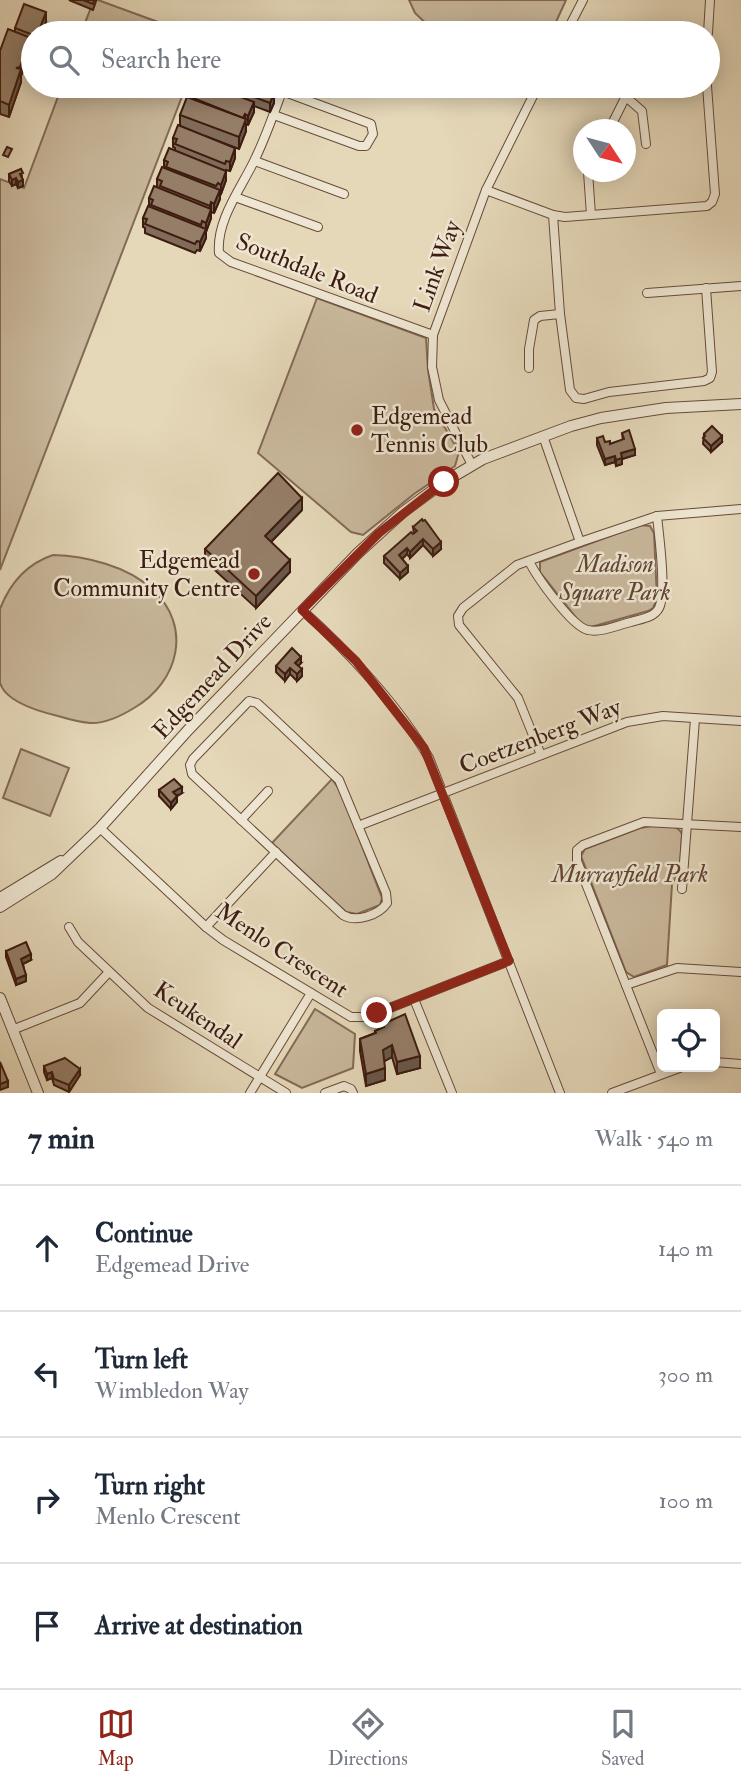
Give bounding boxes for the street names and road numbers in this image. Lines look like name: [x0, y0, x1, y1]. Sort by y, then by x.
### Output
street label: Link Way: [407, 216, 468, 316]
street label: Southdale Road: [231, 226, 383, 311]
street label: Edgemead Drive: [146, 607, 279, 746]
street label: Coetzenberg Way: [455, 691, 626, 782]
street label: Menlo Crescent: [210, 896, 354, 1005]
street label: Keukendal: [148, 975, 248, 1056]

